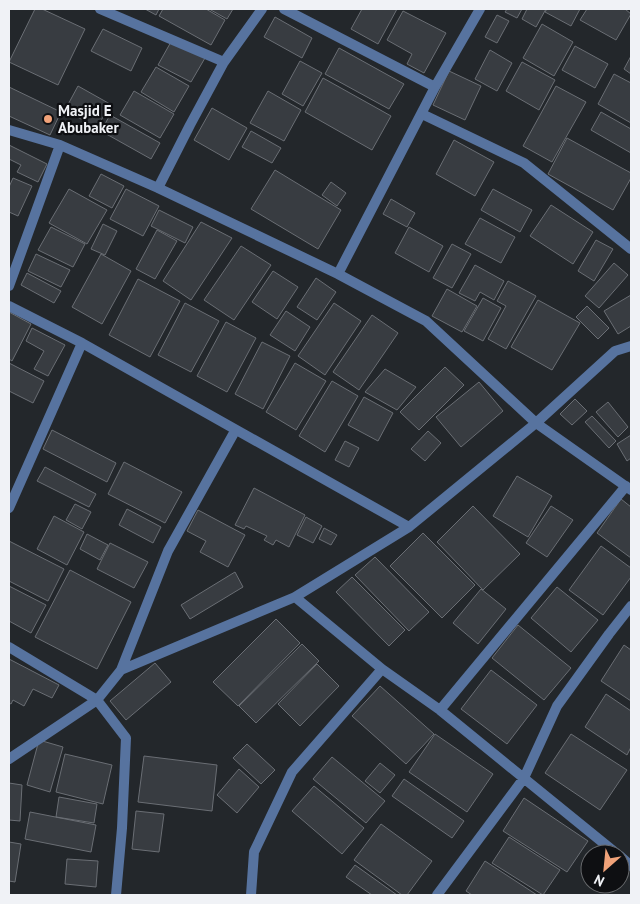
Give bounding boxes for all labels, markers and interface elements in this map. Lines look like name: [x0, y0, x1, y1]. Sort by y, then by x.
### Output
place label: Masjid E Abubaker: [58, 101, 119, 137]
marker: Masjid E Abubaker: [42, 113, 54, 125]
north arrow: [580, 844, 630, 894]
text: N: [591, 870, 607, 891]

